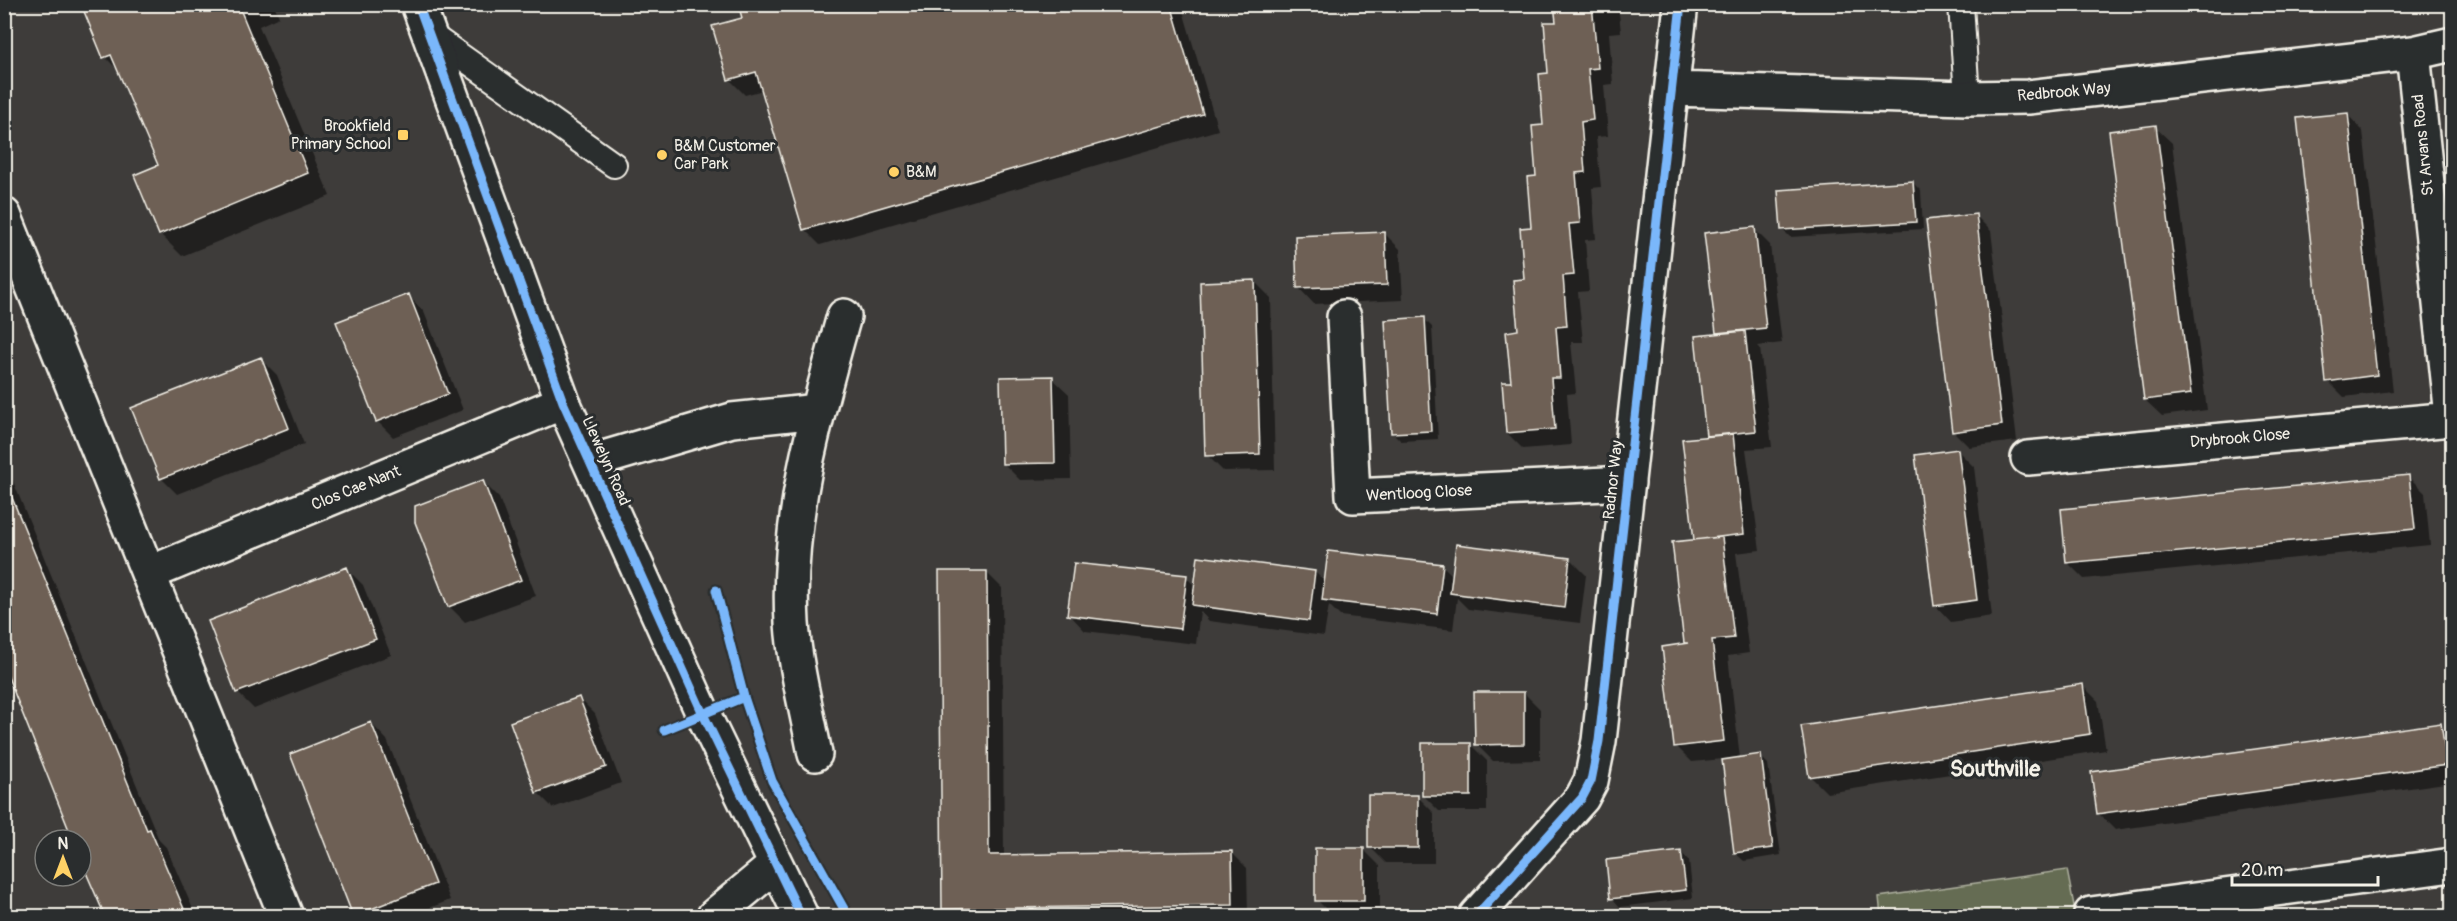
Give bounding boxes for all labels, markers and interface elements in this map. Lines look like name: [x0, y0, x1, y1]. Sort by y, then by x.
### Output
street label: Redbrook Way: [2017, 78, 2112, 106]
street label: St Arvans Road: [2408, 93, 2438, 197]
place label: Brookfield Primary School: [291, 116, 391, 154]
marker: Brookfield Primary School: [396, 128, 410, 142]
place label: B&M Customer Car Park: [674, 136, 776, 174]
marker: B&M Customer Car Park: [655, 148, 669, 162]
place label: B&M: [906, 162, 937, 182]
marker: B&M: [887, 165, 901, 179]
street label: Llewelyn Road: [577, 413, 635, 509]
street label: Drybrook Close: [2189, 424, 2291, 452]
street label: Radnor Way: [1599, 439, 1627, 521]
street label: Clos Cae Nant: [308, 461, 404, 515]
street label: Wentloog Close: [1365, 480, 1473, 506]
district label: Southville: [1950, 755, 2041, 783]
north arrow: [33, 828, 93, 888]
text: N: [58, 834, 69, 854]
scale bar: [2232, 849, 2378, 887]
text: 20 m: [2241, 859, 2283, 882]

